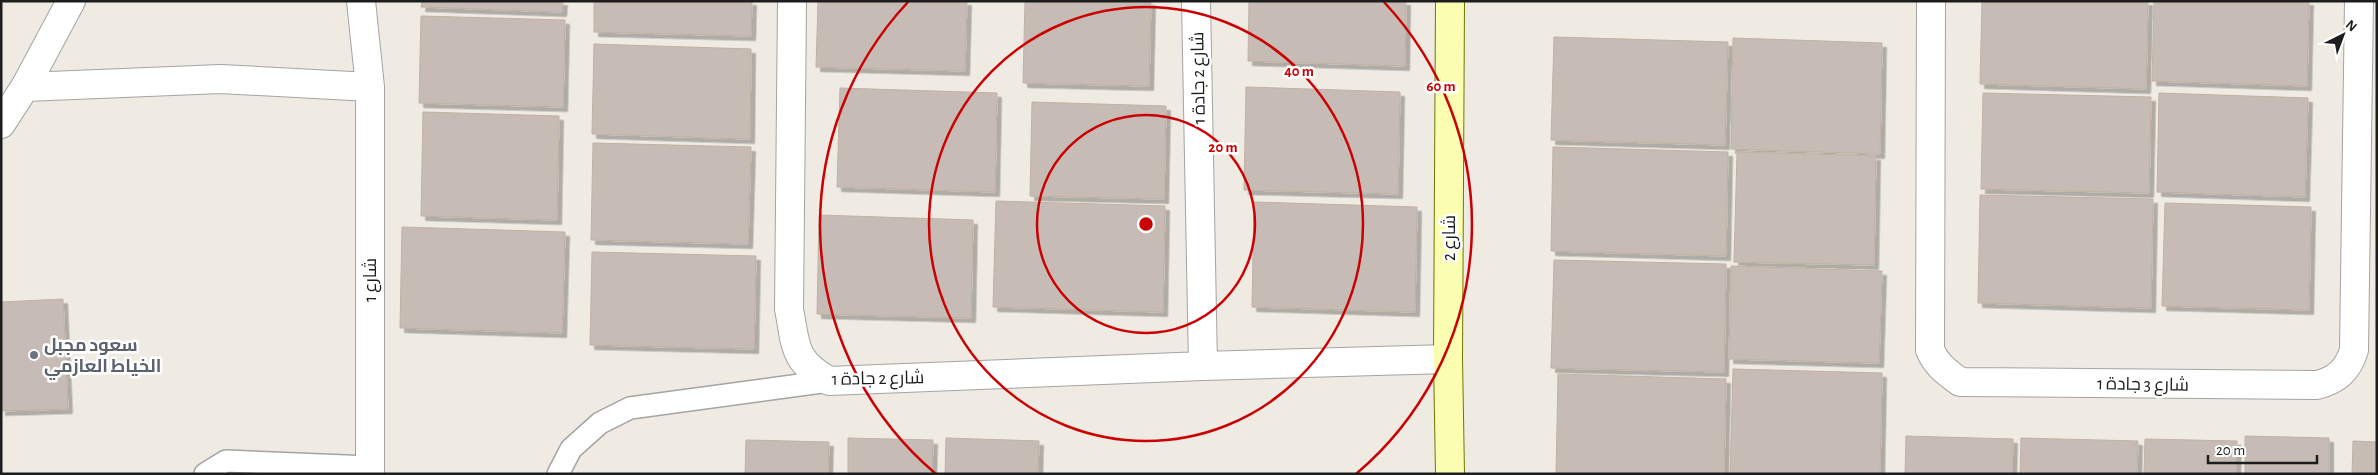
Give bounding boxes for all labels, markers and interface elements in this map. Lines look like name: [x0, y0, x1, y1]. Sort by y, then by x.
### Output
north arrow: [2318, 10, 2368, 60]
text: N: [2343, 18, 2359, 35]
street label: شارع 2 جادة 1: [1188, 31, 1211, 125]
text: 40 m: [1284, 64, 1314, 79]
text: 60 m: [1426, 79, 1456, 94]
text: 20 m: [1208, 140, 1238, 155]
centre of rings: [1137, 215, 1155, 233]
street label: شارع 2: [1440, 215, 1461, 261]
street label: شارع 1: [361, 258, 382, 302]
place label: سعود مجبل الخياط العازمي: [44, 337, 161, 381]
marker: سعود مجبل الخياط العازمي: [28, 349, 40, 361]
street label: شارع 2 جادة 1: [831, 368, 925, 391]
street label: شارع 3 جادة 1: [2097, 374, 2189, 397]
scale bar: [2208, 432, 2317, 464]
text: 20 m: [2216, 443, 2245, 458]

